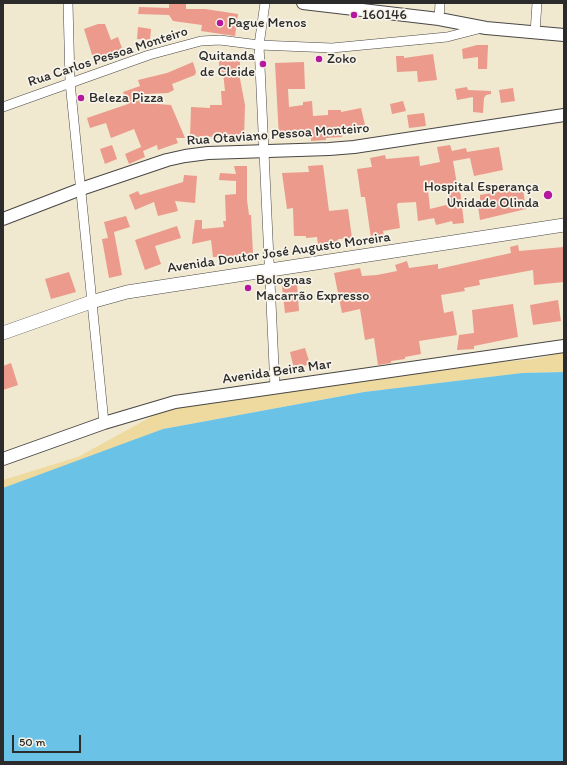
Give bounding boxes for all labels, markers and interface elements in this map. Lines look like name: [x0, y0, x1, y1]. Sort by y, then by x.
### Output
place label: 160146: [362, 7, 407, 23]
marker: 160146: [349, 10, 359, 20]
place label: Pague Menos: [228, 15, 306, 31]
marker: Pague Menos: [215, 18, 225, 28]
street label: Rua Carlos Pessoa Monteiro: [26, 23, 190, 91]
place label: Quitanda de Cleide: [199, 48, 255, 80]
place label: Zoko: [327, 51, 356, 67]
marker: Zoko: [314, 54, 324, 64]
marker: Quitanda de Cleide: [258, 59, 268, 69]
place label: Beleza Pizza: [89, 90, 163, 106]
marker: Beleza Pizza: [76, 93, 86, 103]
street label: Rua Otaviano Pessoa Monteiro: [186, 120, 370, 150]
place label: Hospital Esperança Unidade Olinda: [424, 179, 539, 212]
marker: Hospital Esperança Unidade Olinda: [542, 189, 554, 201]
street label: Avenida Doutor José Augusto Moreira: [166, 229, 392, 277]
place label: Bolognas Macarrão Expresso: [256, 272, 369, 304]
marker: Bolognas Macarrão Expresso: [243, 283, 253, 293]
street label: Avenida Beira Mar: [221, 356, 333, 388]
scale bar: [14, 727, 83, 753]
text: 50 m: [19, 735, 45, 749]

